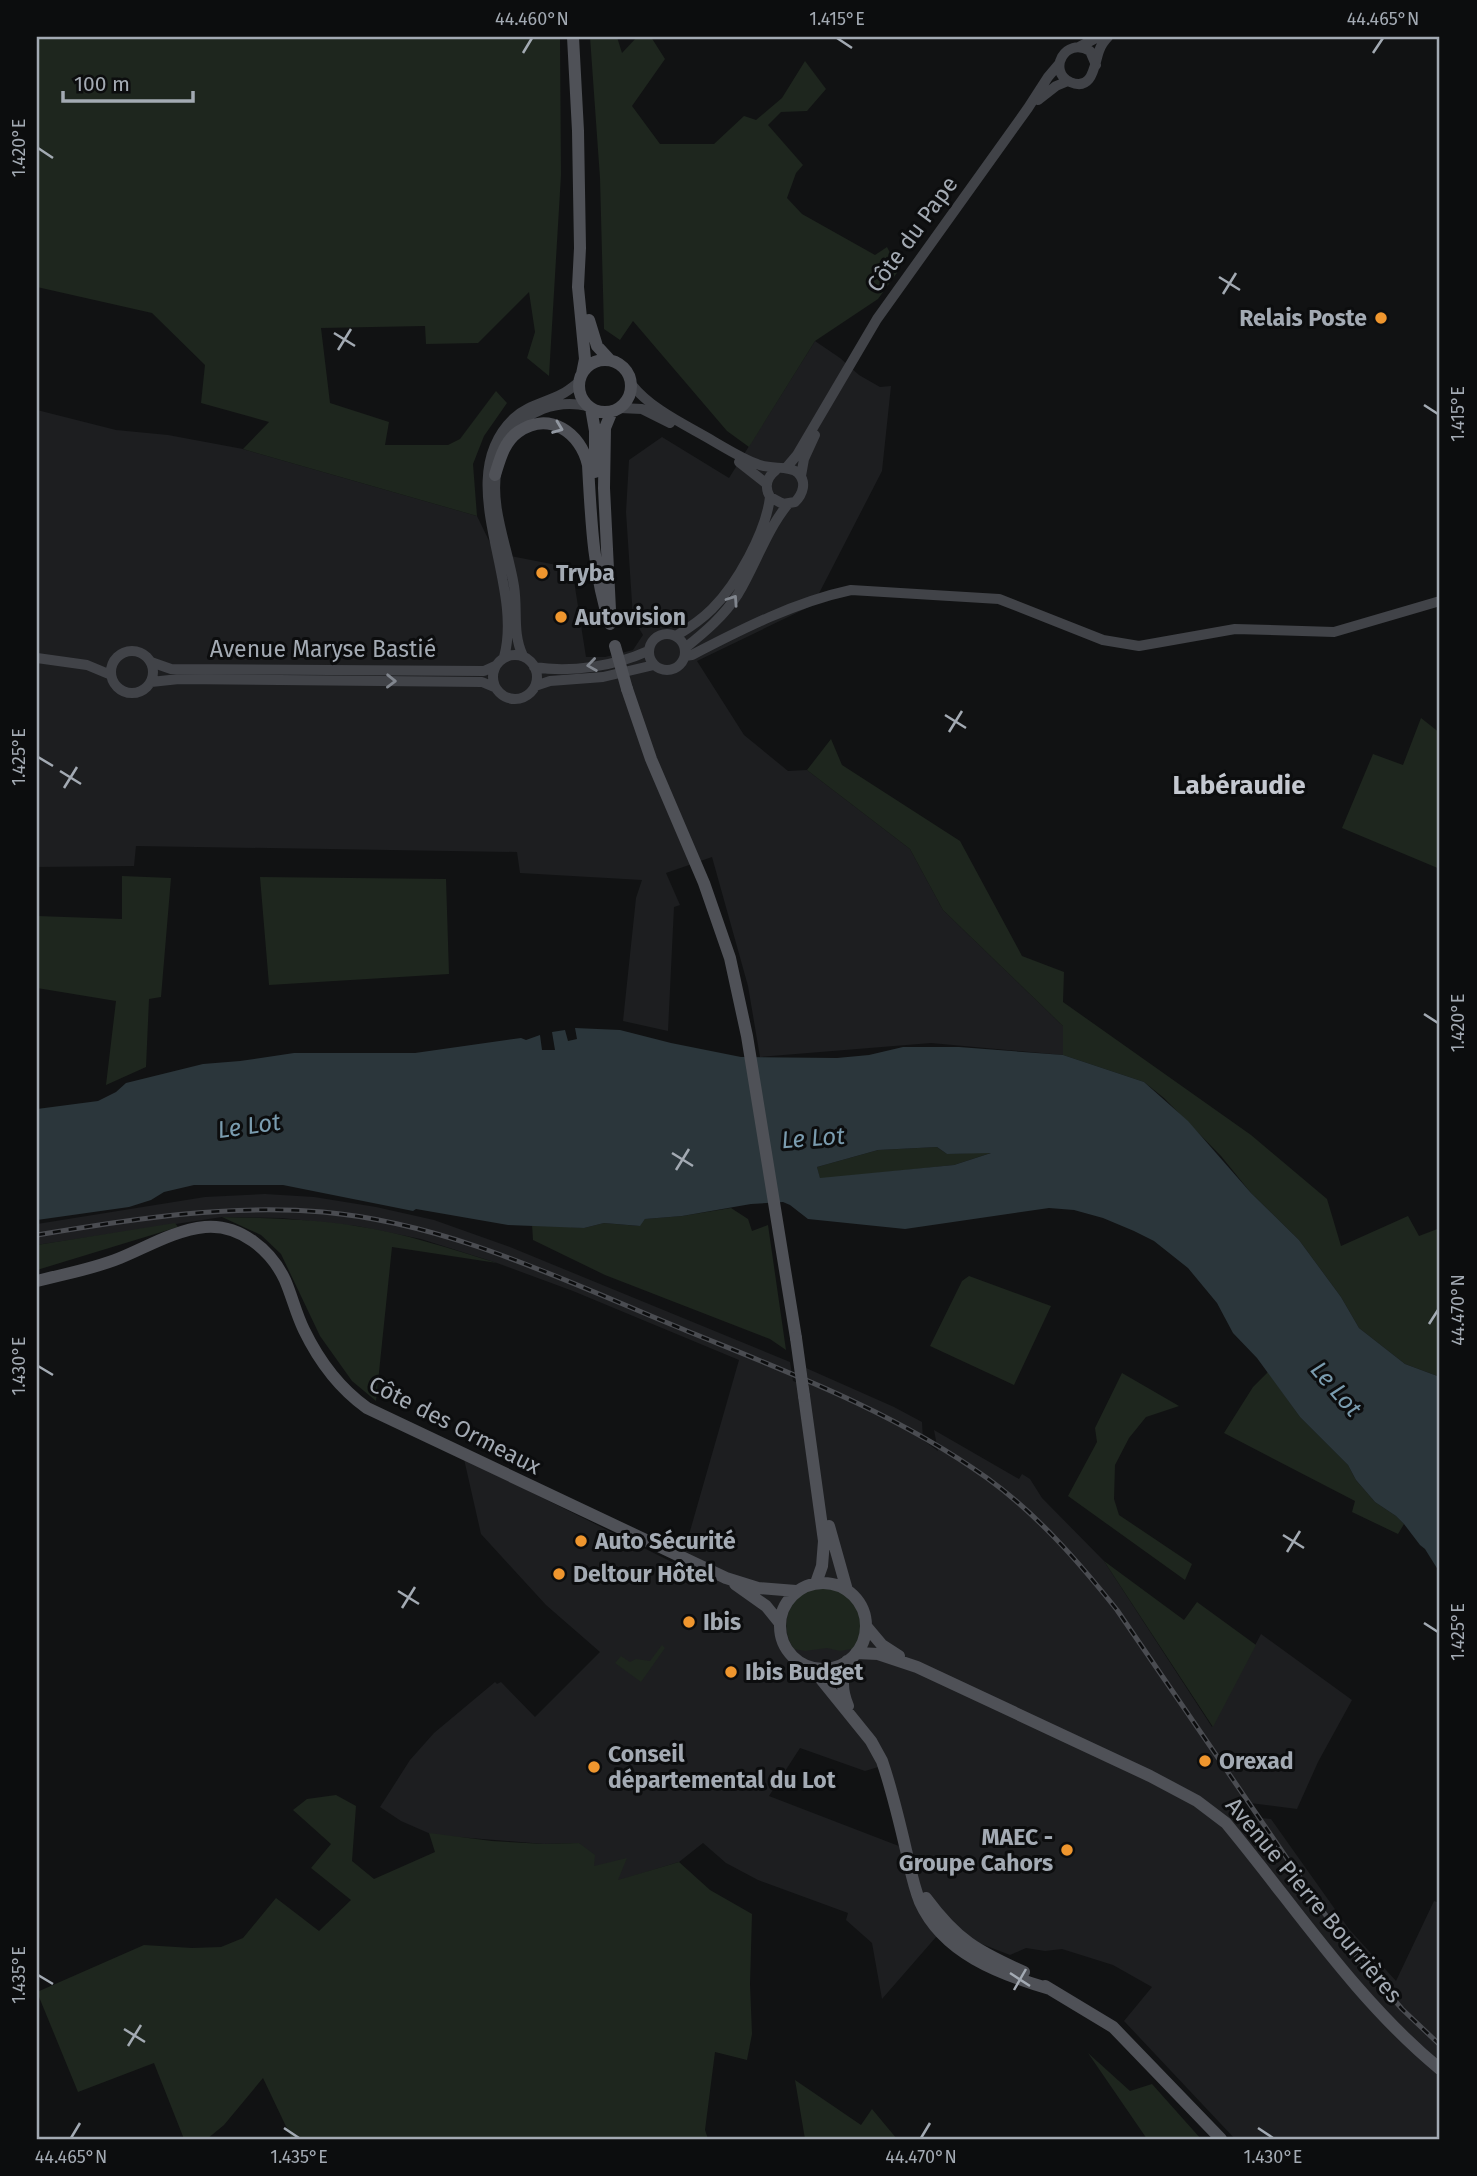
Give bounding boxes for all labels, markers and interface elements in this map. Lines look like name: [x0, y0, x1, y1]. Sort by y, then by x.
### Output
text: 44.460°N: [495, 8, 569, 30]
text: 1.415°E: [809, 8, 865, 30]
text: 44.465°N: [1347, 8, 1419, 30]
scale bar: [63, 60, 192, 104]
text: 100 m: [74, 71, 130, 97]
text: 1.420°E: [8, 119, 30, 177]
street label: Côte du Pape: [861, 171, 963, 297]
place label: Relais Poste: [1239, 304, 1367, 332]
marker: Relais Poste: [1373, 310, 1389, 326]
text: 1.415°E: [1447, 386, 1469, 442]
one-way arrow: [552, 420, 564, 434]
place label: Tryba: [556, 559, 615, 587]
marker: Tryba: [534, 565, 550, 581]
one-way arrow: [725, 595, 737, 608]
place label: Autovision: [574, 603, 686, 631]
marker: Autovision: [553, 609, 569, 625]
street label: Avenue Maryse Bastié: [210, 635, 436, 663]
one-way arrow: [586, 658, 598, 673]
one-way arrow: [386, 673, 396, 689]
text: 1.425°E: [8, 728, 30, 786]
district label: Labéraudie: [1172, 770, 1306, 801]
text: 1.420°E: [1447, 994, 1469, 1052]
water label: Le Lot: [216, 1108, 283, 1144]
water label: Le Lot: [780, 1122, 846, 1154]
text: 44.470°N: [1447, 1274, 1469, 1346]
text: 1.430°E: [8, 1337, 30, 1395]
water label: Le Lot: [1305, 1356, 1368, 1422]
street label: Côte des Ormeaux: [364, 1370, 546, 1481]
place label: Auto Sécurité: [594, 1527, 736, 1555]
marker: Auto Sécurité: [573, 1533, 589, 1549]
place label: Deltour Hôtel: [573, 1560, 714, 1588]
marker: Deltour Hôtel: [551, 1566, 567, 1582]
text: 1.425°E: [1447, 1603, 1469, 1661]
place label: Ibis: [703, 1608, 741, 1636]
marker: Ibis: [681, 1614, 697, 1630]
place label: Ibis Budget: [745, 1658, 865, 1686]
marker: Ibis Budget: [723, 1664, 739, 1680]
place label: Conseil départemental du Lot: [608, 1740, 837, 1794]
place label: Orexad: [1219, 1747, 1294, 1775]
marker: Orexad: [1197, 1753, 1213, 1769]
marker: Conseil départemental du Lot: [586, 1759, 602, 1775]
street label: Avenue Pierre Bourrières: [1220, 1792, 1408, 2008]
place label: MAEC - Groupe Cahors: [899, 1823, 1053, 1877]
marker: MAEC - Groupe Cahors: [1059, 1842, 1075, 1858]
text: 1.435°E: [8, 1946, 30, 2004]
text: 44.465°N: [35, 2146, 107, 2168]
text: 1.435°E: [270, 2146, 328, 2168]
text: 44.470°N: [885, 2146, 957, 2168]
text: 1.430°E: [1244, 2146, 1302, 2168]

